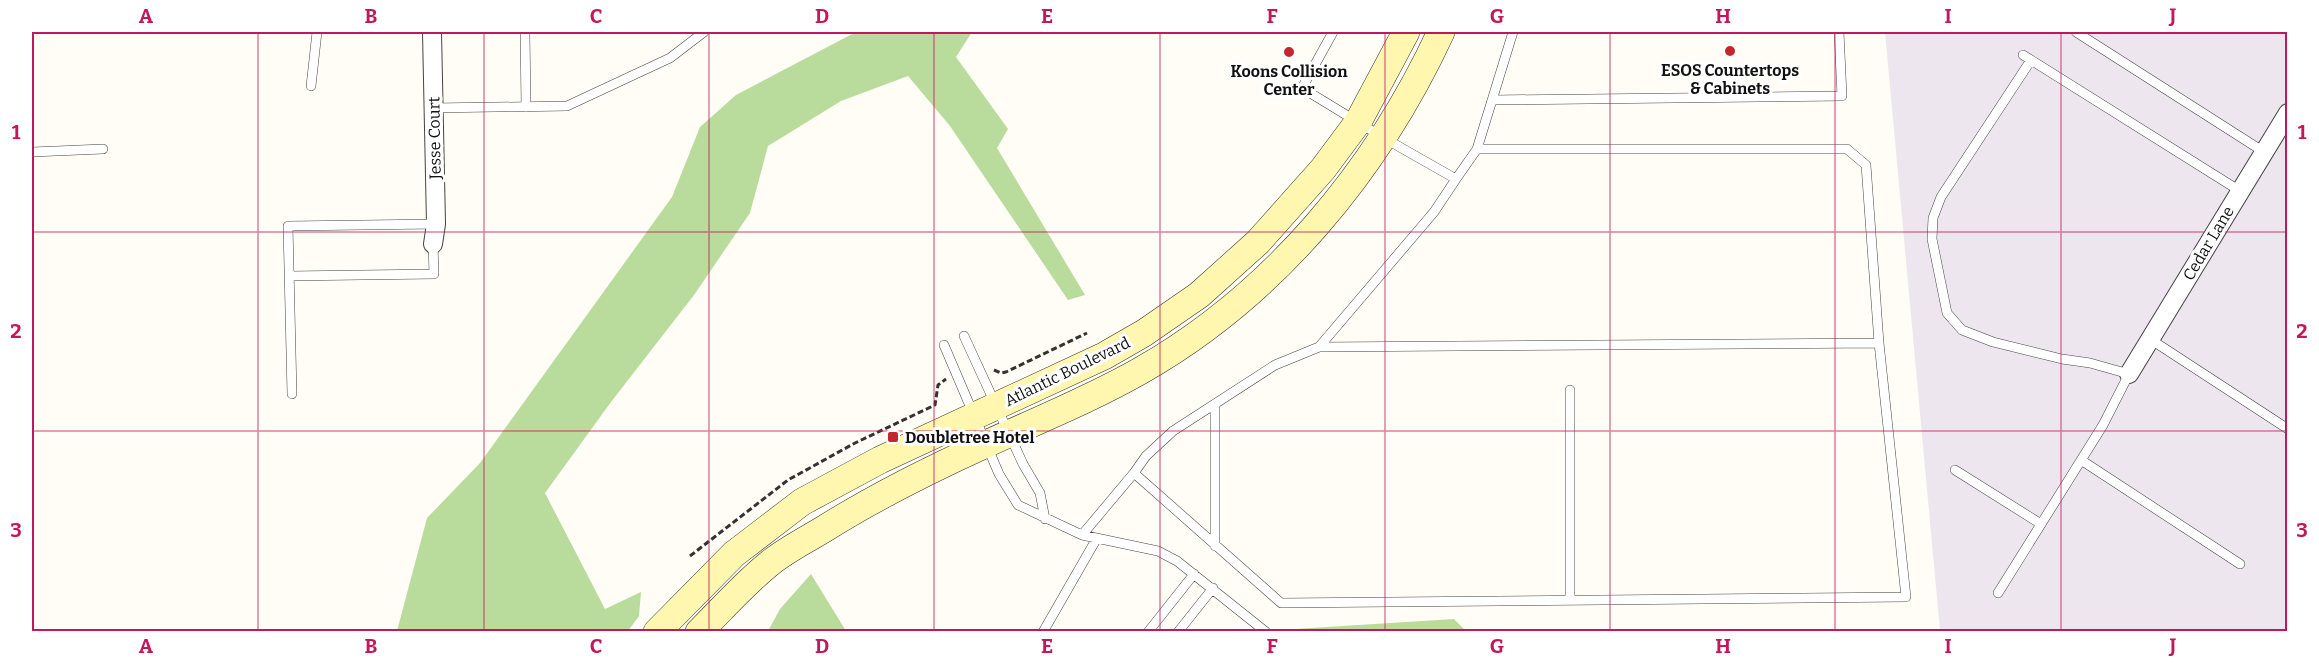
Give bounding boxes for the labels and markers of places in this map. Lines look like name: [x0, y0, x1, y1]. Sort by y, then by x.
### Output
marker: ESOS Countertops & Cabinets: [1723, 44, 1737, 58]
marker: Koons Collision Center: [1282, 45, 1296, 59]
place label: ESOS Countertops & Cabinets: [1661, 61, 1799, 98]
place label: Koons Collision Center: [1230, 62, 1348, 99]
place label: Doubletree Hotel: [905, 428, 1034, 447]
marker: Doubletree Hotel: [886, 430, 900, 444]

